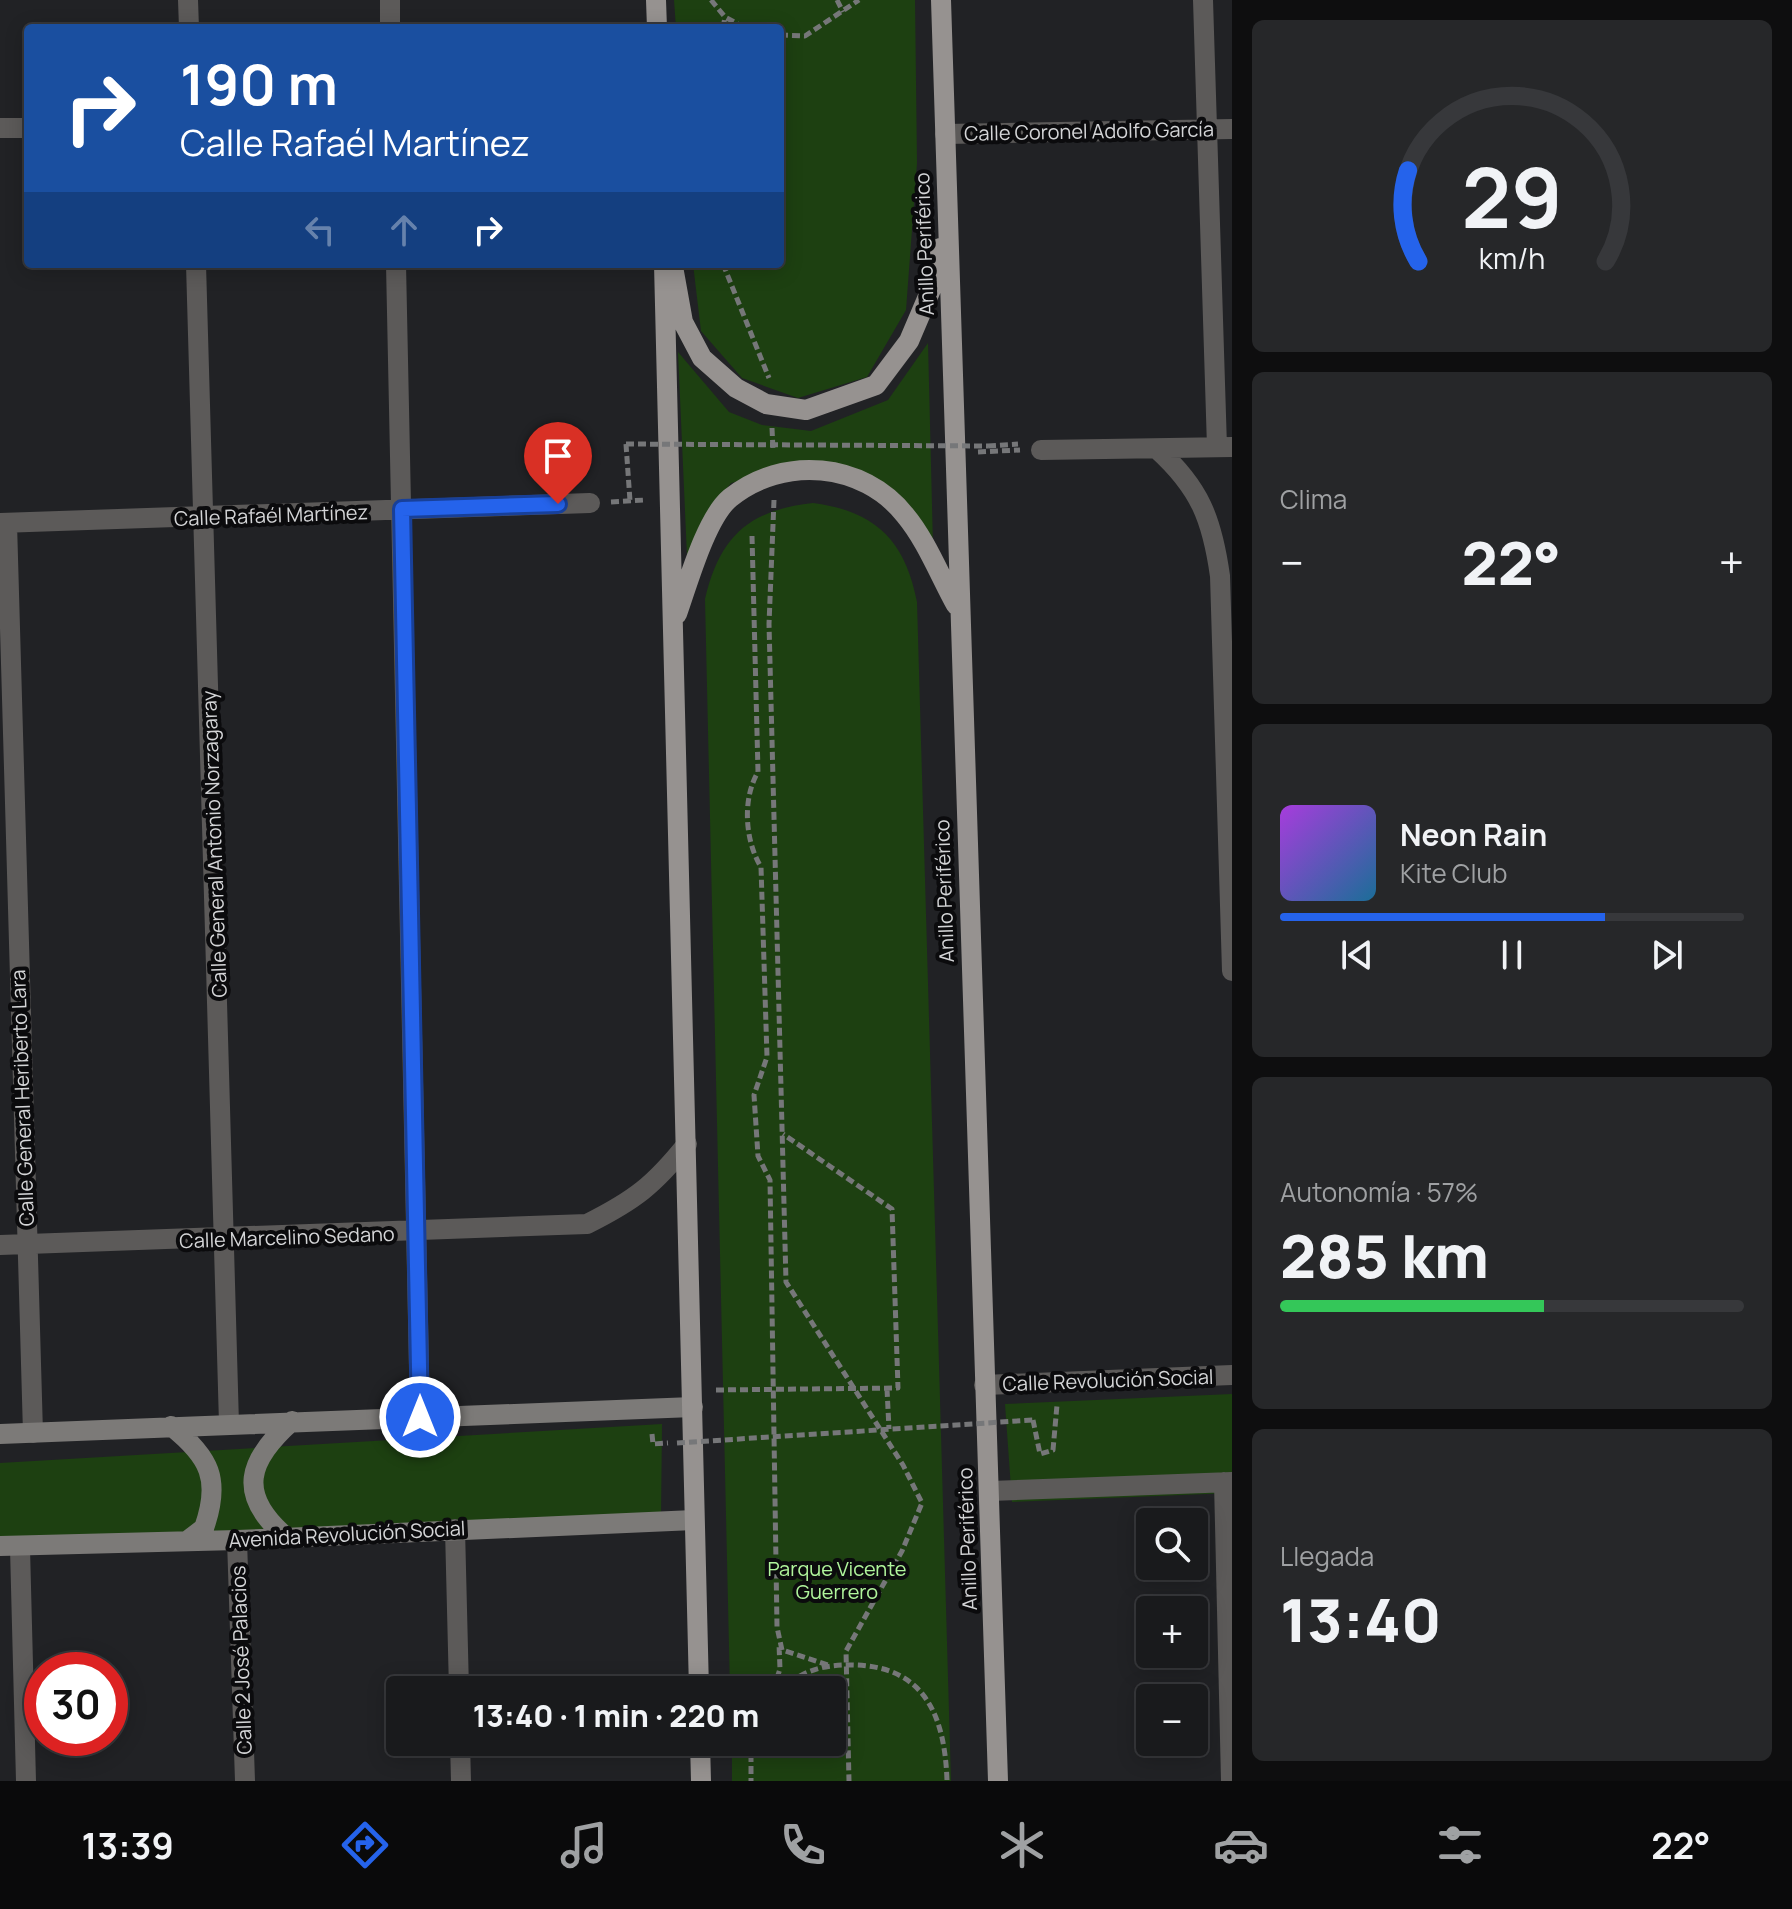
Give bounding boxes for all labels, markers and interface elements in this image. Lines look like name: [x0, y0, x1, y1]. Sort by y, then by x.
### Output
text: 190 m: [180, 45, 338, 122]
icon: right: [48, 56, 152, 160]
street label: Calle Coronel Adolfo García: [964, 115, 1214, 147]
text: Calle Rafaél Martínez: [180, 118, 530, 167]
text: 29: [1461, 139, 1563, 253]
street label: Anillo Periférico: [908, 172, 940, 316]
icon: left: [298, 208, 342, 252]
icon: ahead: [382, 208, 426, 252]
icon: right: [466, 208, 510, 252]
text: km/h: [1479, 239, 1545, 278]
pin: [524, 422, 592, 504]
icon: arrive: [536, 434, 580, 478]
text: Clima: [1280, 481, 1347, 517]
street label: Calle Rafaél Martínez: [173, 498, 369, 532]
text: 22°: [1461, 521, 1561, 603]
text: −: [1280, 532, 1304, 592]
text: +: [1719, 532, 1744, 592]
street label: Calle General Antonio Norzagaray: [195, 690, 233, 998]
text: Neon Rain: [1400, 814, 1547, 855]
street label: Anillo Periférico: [928, 819, 960, 963]
text: Kite Club: [1400, 855, 1507, 891]
icon: previous: [1335, 933, 1379, 977]
icon: pause: [1490, 933, 1534, 977]
icon: next: [1645, 933, 1689, 977]
street label: Calle General Heriberto Lara: [4, 969, 40, 1227]
text: Autonomía · 57%: [1280, 1174, 1478, 1210]
text: 285 km: [1280, 1214, 1489, 1296]
street label: Calle Marcelino Sedano: [179, 1220, 395, 1254]
street label: Calle Revolución Social: [1002, 1363, 1214, 1397]
position arrow: [378, 1375, 462, 1459]
street label: Anillo Periférico: [951, 1467, 983, 1611]
map controls: [1136, 1508, 1208, 1756]
button: search: [1136, 1508, 1208, 1580]
street label: Avenida Revolución Social: [228, 1514, 466, 1554]
text: Llegada: [1280, 1538, 1374, 1574]
park label: Parque Vicente Guerrero: [767, 1555, 907, 1605]
street label: Calle 2 José Palacios: [224, 1565, 258, 1755]
text: 13:40: [1280, 1578, 1441, 1660]
button: +: [1136, 1596, 1208, 1668]
speed limit sign: 30: [24, 1652, 128, 1756]
button: −: [1136, 1684, 1208, 1756]
text: 13:40 · 1 min · 220 m: [473, 1695, 759, 1736]
icon: directions: [337, 1817, 393, 1873]
icon: music: [556, 1817, 612, 1873]
icon: phone: [775, 1817, 831, 1873]
icon: climate: [994, 1817, 1050, 1873]
icon: car: [1213, 1817, 1269, 1873]
icon: filters: [1432, 1817, 1488, 1873]
text: 13:39: [82, 1821, 174, 1870]
text: 22°: [1651, 1821, 1710, 1870]

